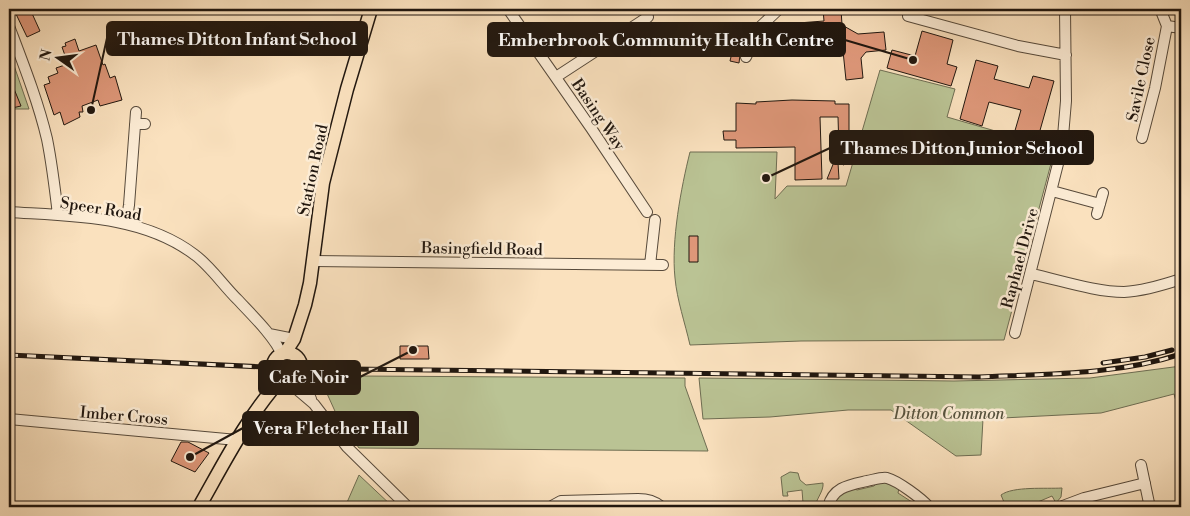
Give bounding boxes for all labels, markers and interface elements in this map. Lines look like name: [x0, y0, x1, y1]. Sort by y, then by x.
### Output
callout: Thames Ditton Infant School: [107, 22, 367, 55]
callout: Emberbrook Community Health Centre: [488, 23, 845, 56]
text: Thames Ditton Infant School: [117, 28, 357, 51]
text: Emberbrook Community Health Centre: [498, 29, 834, 52]
north arrow: [32, 32, 82, 82]
street label: Savile Close: [1122, 35, 1160, 124]
text: N: [36, 48, 56, 63]
street label: Basing Way: [566, 74, 630, 154]
street label: Station Road: [294, 123, 332, 218]
callout: Thames Ditton Junior School: [830, 131, 1093, 164]
text: Thames Ditton Junior School: [841, 137, 1084, 160]
street label: Speer Road: [59, 193, 143, 225]
street label: Raphael Drive: [997, 206, 1043, 311]
street label: Basingfield Road: [420, 238, 543, 260]
callout: Cafe Noir: [259, 361, 360, 394]
text: Cafe Noir: [269, 366, 349, 389]
street label: Imber Cross: [79, 402, 169, 430]
park label: Ditton Common: [892, 404, 1006, 424]
callout: Vera Fletcher Hall: [243, 412, 418, 445]
text: Vera Fletcher Hall: [253, 417, 409, 440]

